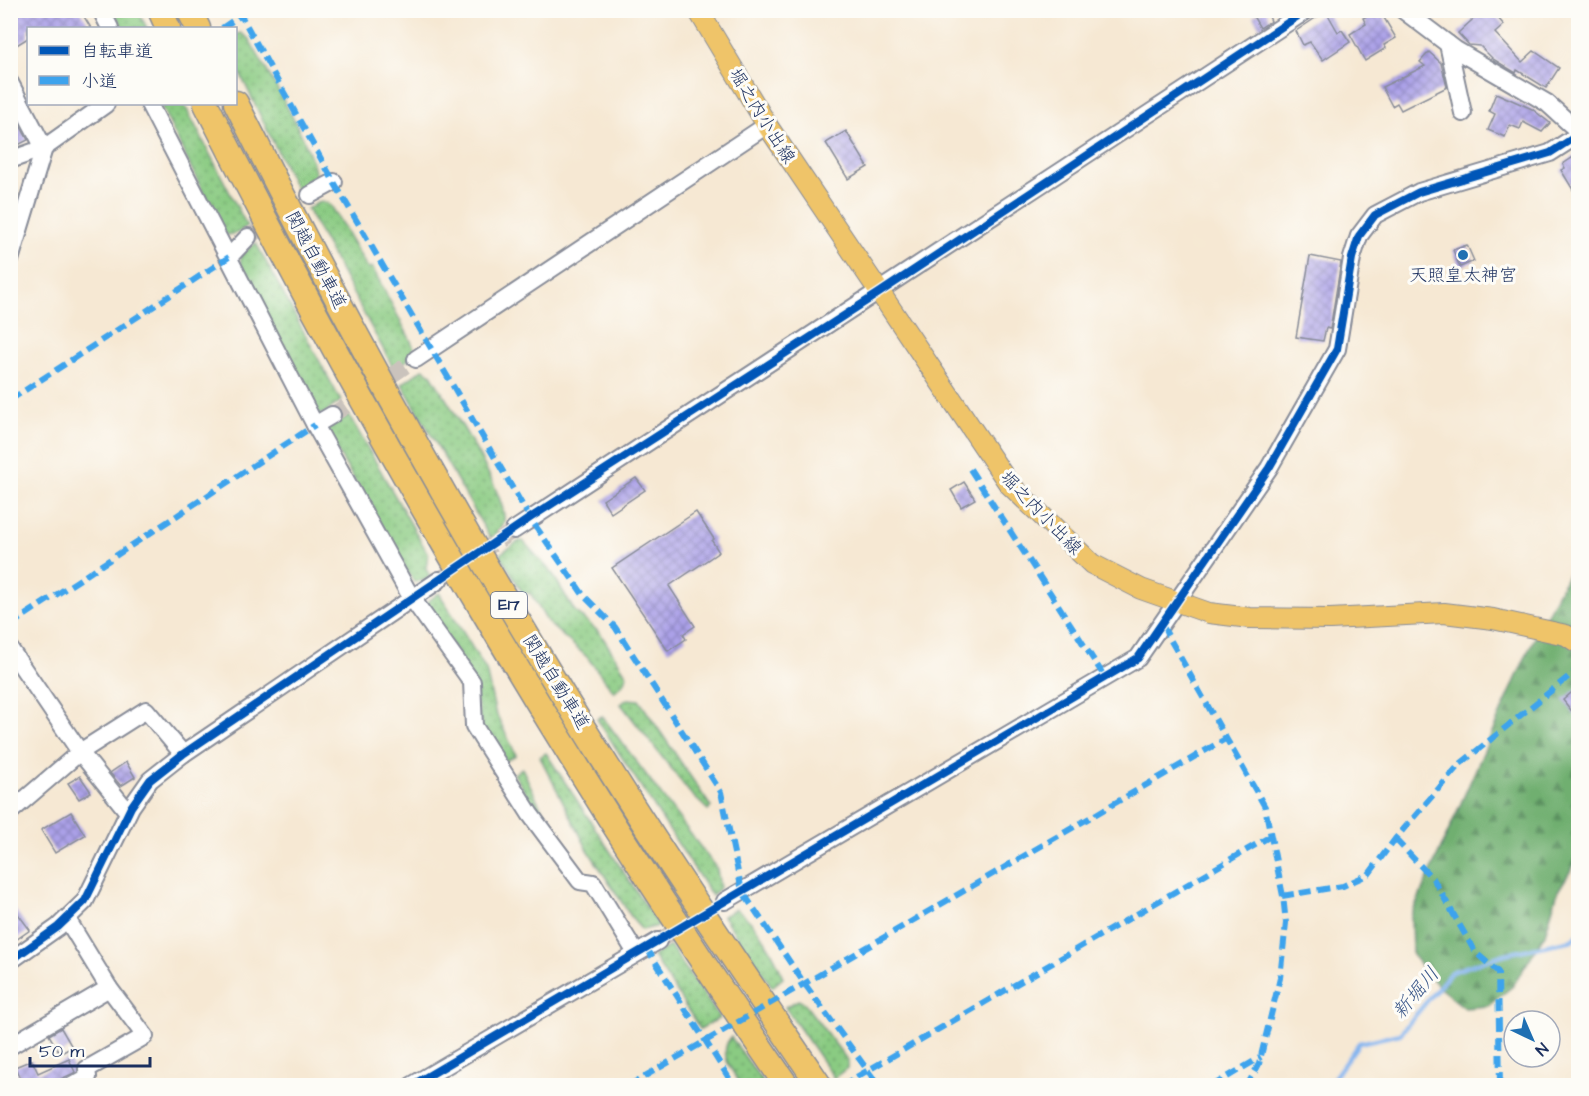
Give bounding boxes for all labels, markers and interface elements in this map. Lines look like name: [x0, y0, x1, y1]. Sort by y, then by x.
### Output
legend: [27, 27, 237, 105]
text: 自転車道: [81, 39, 153, 64]
street label: 堀之内小出線: [723, 64, 801, 168]
text: 小道: [81, 69, 117, 94]
street label: 関越自動車道: [280, 206, 352, 314]
marker: 天照皇太神宮: [1456, 248, 1470, 262]
place label: 天照皇太神宮: [1409, 263, 1517, 288]
street label: 堀之内小出線: [994, 465, 1088, 561]
road number: E17: [491, 592, 527, 618]
street label: 関越自動車道: [517, 630, 595, 734]
water label: 新堀川: [1386, 961, 1446, 1025]
north arrow: [1502, 1009, 1562, 1069]
scale bar: [30, 1030, 150, 1068]
text: N: [1530, 1038, 1553, 1060]
text: 50 m: [39, 1039, 84, 1064]

